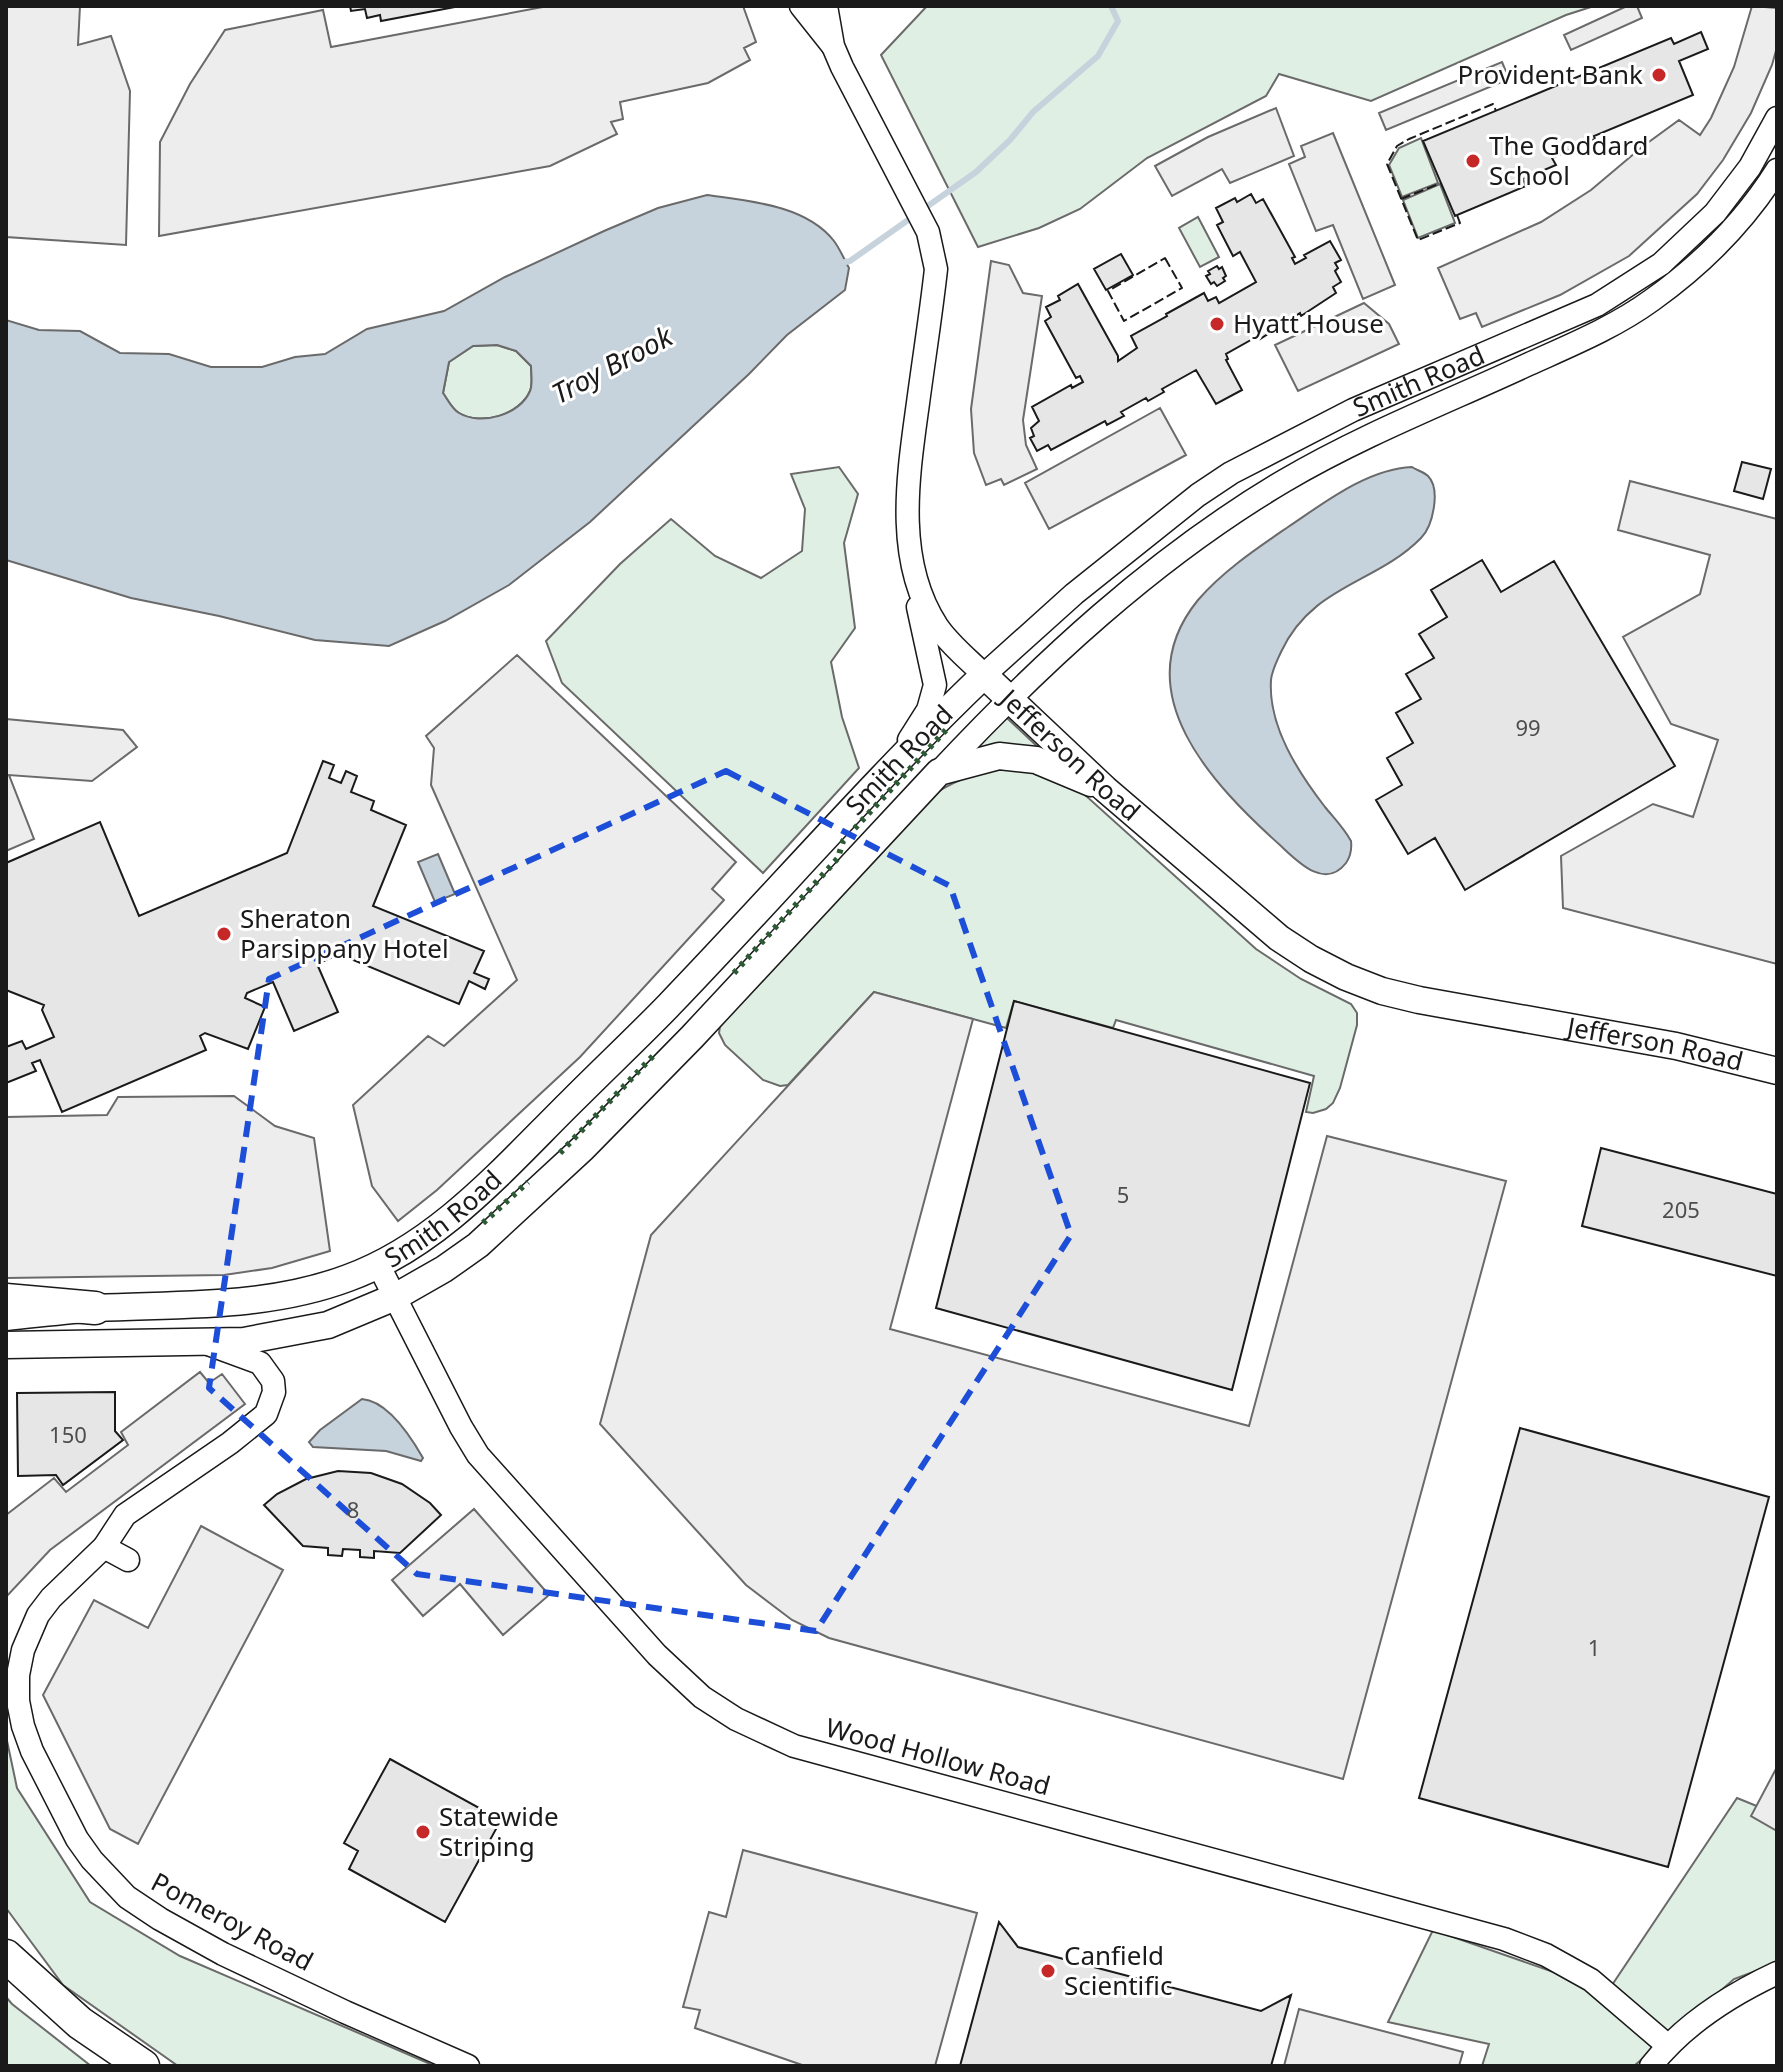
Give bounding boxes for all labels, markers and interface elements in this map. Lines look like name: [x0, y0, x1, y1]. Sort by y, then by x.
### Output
place label: Provident Bank: [1458, 56, 1643, 92]
marker: Provident Bank: [1650, 66, 1668, 84]
place label: The Goddard School: [1489, 127, 1648, 193]
marker: The Goddard School: [1464, 152, 1482, 170]
place label: Hyatt House: [1233, 305, 1384, 341]
marker: Hyatt House: [1208, 315, 1226, 333]
water label: Troy Brook: [545, 316, 680, 412]
street label: Smith Road: [1347, 337, 1490, 425]
street label: Jefferson Road: [991, 679, 1148, 829]
street label: Smith Road: [837, 697, 960, 822]
house number: 99: [1515, 712, 1541, 742]
place label: Sheraton Parsippany Hotel: [240, 900, 449, 966]
marker: Sheraton Parsippany Hotel: [215, 925, 233, 943]
street label: Jefferson Road: [1562, 1007, 1747, 1079]
street label: Smith Road: [378, 1162, 509, 1275]
house number: 5: [1117, 1179, 1129, 1209]
house number: 205: [1662, 1194, 1700, 1224]
house number: 150: [49, 1419, 87, 1449]
house number: 8: [347, 1494, 359, 1524]
house number: 1: [1588, 1632, 1600, 1662]
street label: Wood Hollow Road: [822, 1709, 1055, 1803]
place label: Statewide Striping: [439, 1798, 559, 1864]
marker: Statewide Striping: [414, 1823, 432, 1841]
street label: Pomeroy Road: [145, 1863, 320, 1979]
place label: Canfield Scientific: [1064, 1937, 1172, 2003]
marker: Canfield Scientific: [1039, 1962, 1057, 1980]

